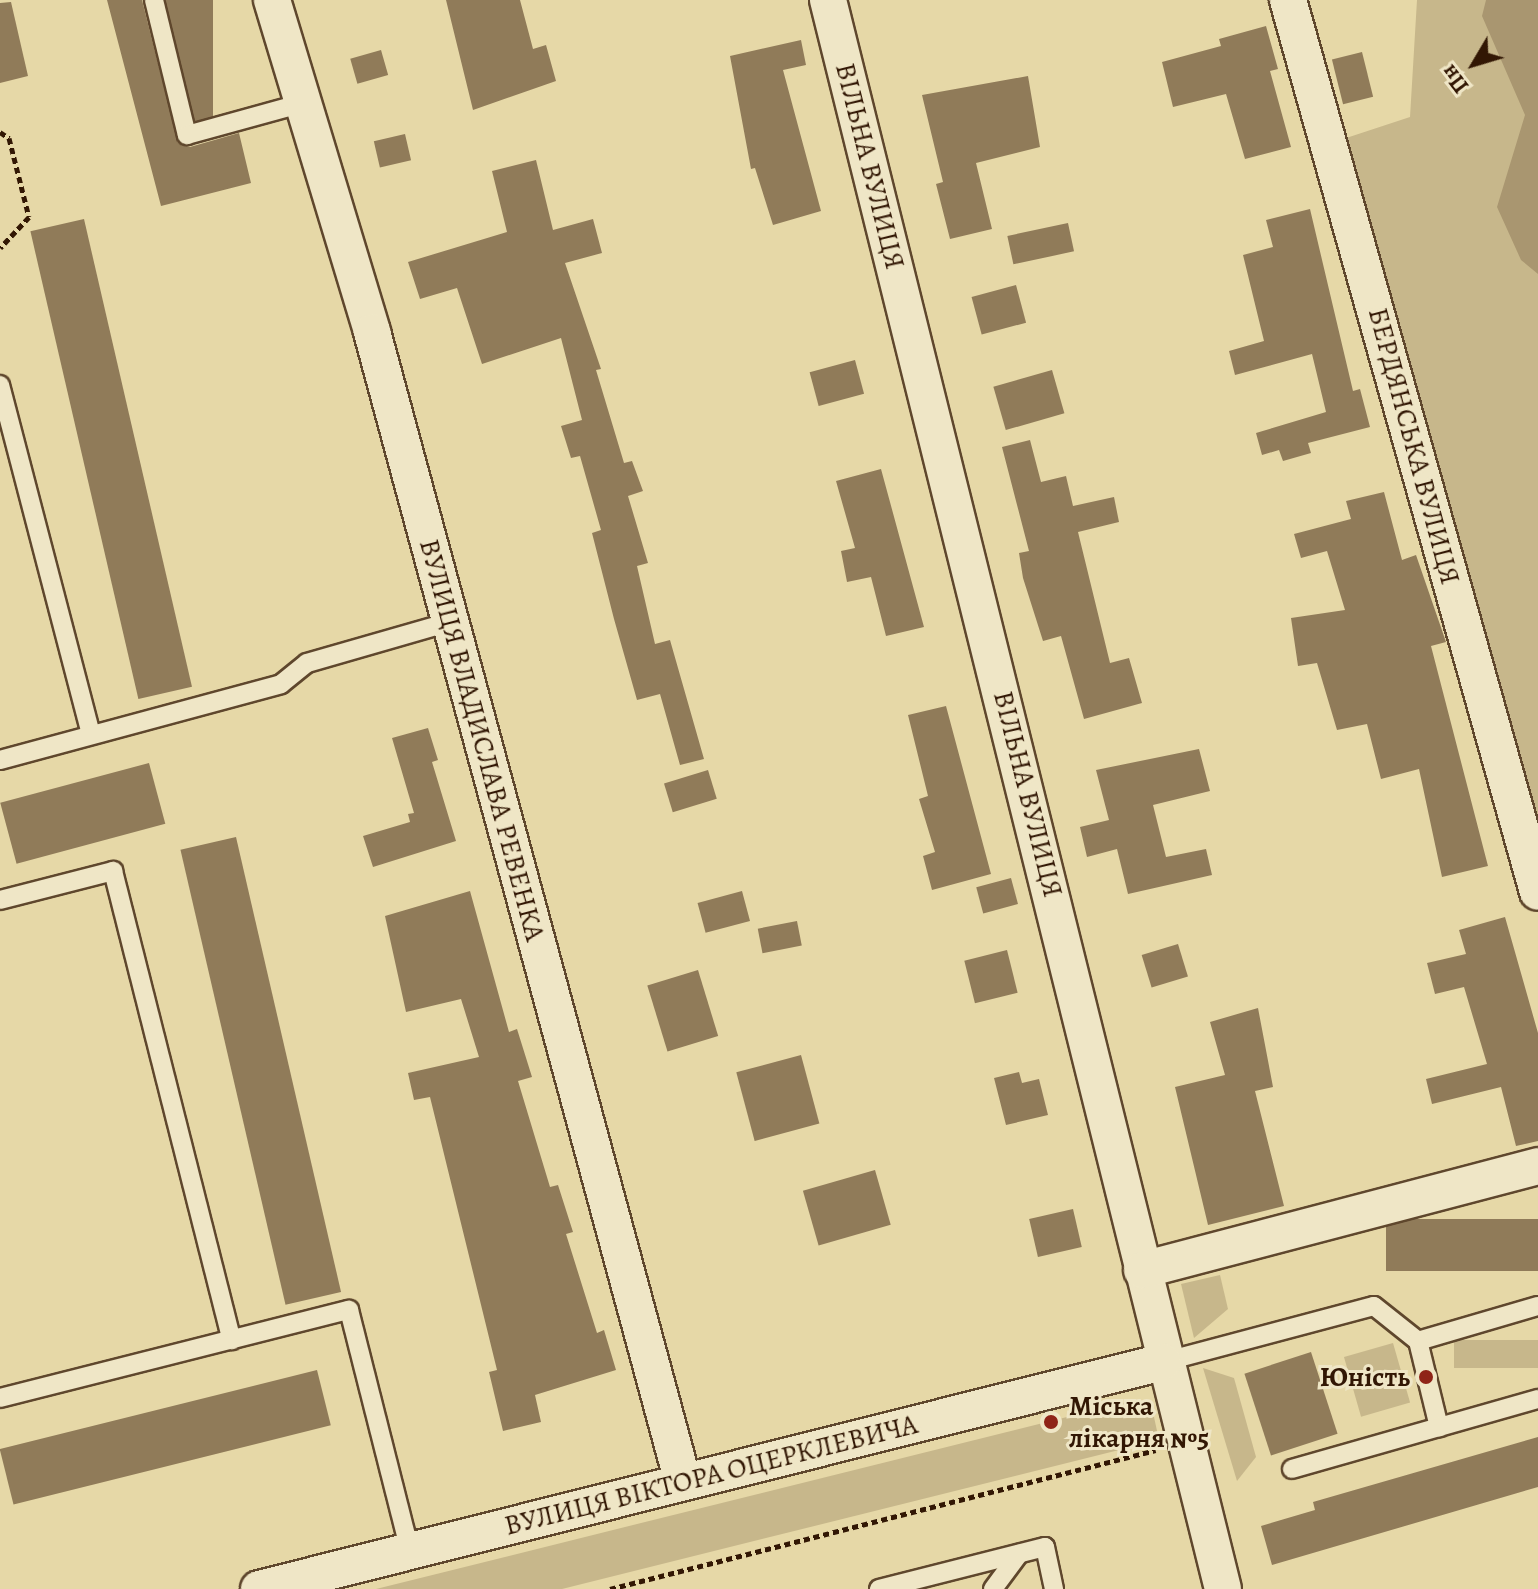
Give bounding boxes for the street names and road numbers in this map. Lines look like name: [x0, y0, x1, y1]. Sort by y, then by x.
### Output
street label: ВІЛЬНА ВУЛИЦЯ: [828, 59, 912, 273]
street label: БЕРДЯНСЬКА ВУЛИЦЯ: [1361, 304, 1467, 588]
street label: ВУЛИЦЯ ВЛАДИСЛАВА РЕВЕНКА: [412, 535, 552, 945]
street label: ВІЛЬНА ВУЛИЦЯ: [986, 687, 1070, 901]
street label: ВУЛИЦЯ ВІКТОРА ОЦЕРКЛЕВИЧА: [501, 1407, 921, 1543]

